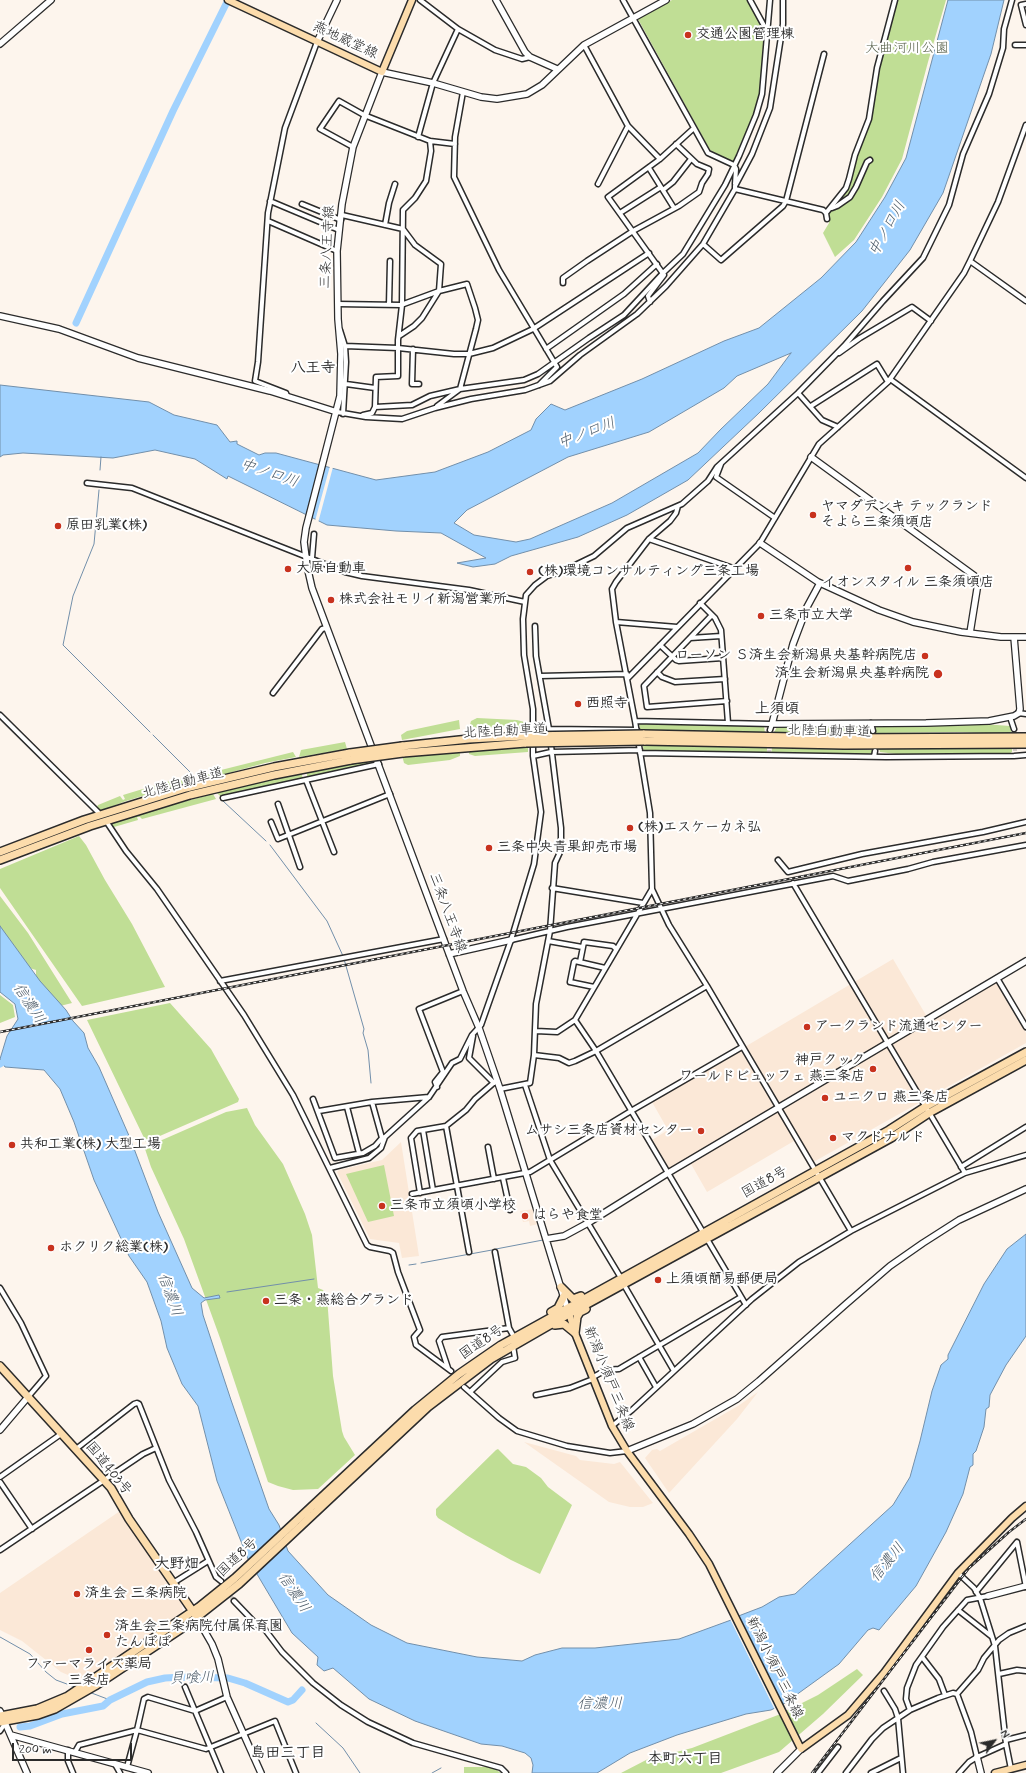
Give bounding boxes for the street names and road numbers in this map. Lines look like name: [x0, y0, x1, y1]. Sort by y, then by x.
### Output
street label: 燕地蔵堂線: [310, 19, 380, 63]
street label: 三条八王寺線: [317, 205, 339, 289]
street label: 北陸自動車道: [463, 721, 547, 743]
street label: 北陸自動車道: [787, 723, 871, 741]
street label: 北陸自動車道: [140, 765, 226, 803]
street label: 三条八王寺線: [425, 871, 469, 955]
street label: 国道8号: [739, 1164, 791, 1202]
street label: 国道8号: [457, 1322, 507, 1364]
street label: 新潟小須戸三条線: [579, 1324, 637, 1434]
street label: 国道403号: [81, 1439, 135, 1499]
street label: 国道8号: [214, 1535, 262, 1581]
street label: 新潟小須戸三条線: [742, 1614, 806, 1722]

